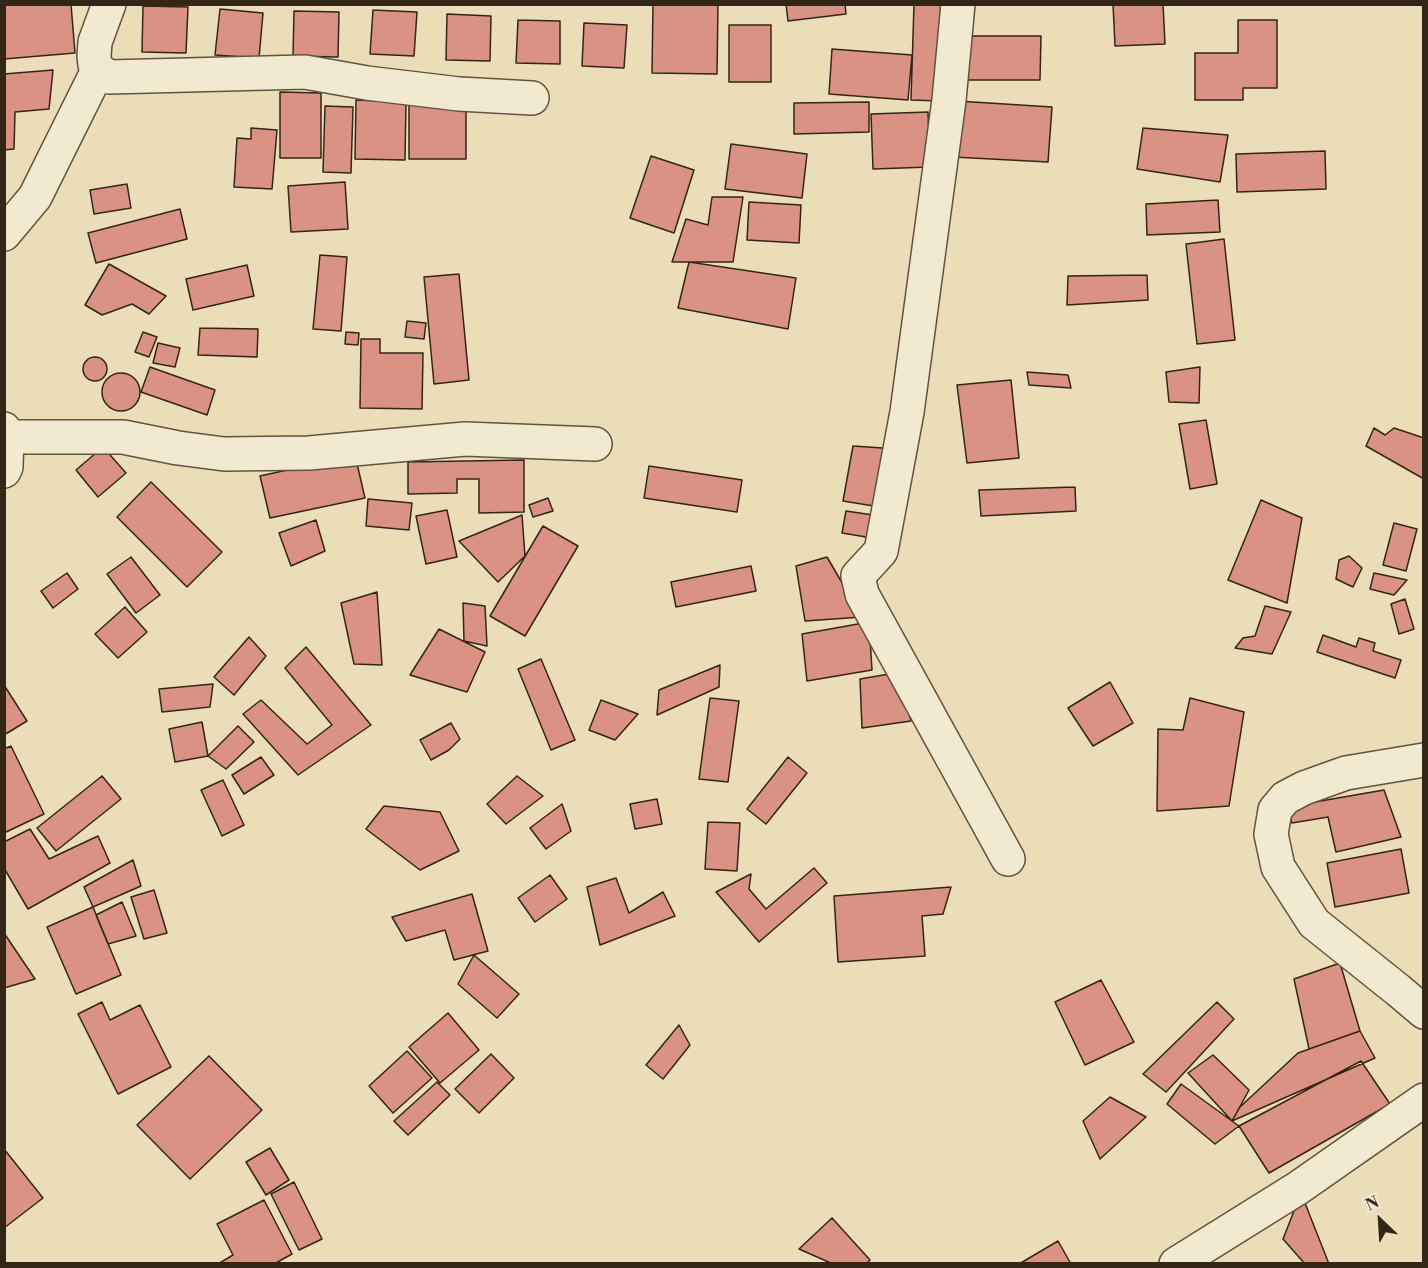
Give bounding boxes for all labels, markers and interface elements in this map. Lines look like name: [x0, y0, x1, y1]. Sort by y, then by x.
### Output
north arrow: [1350, 1190, 1410, 1250]
text: N: [1362, 1192, 1382, 1215]

